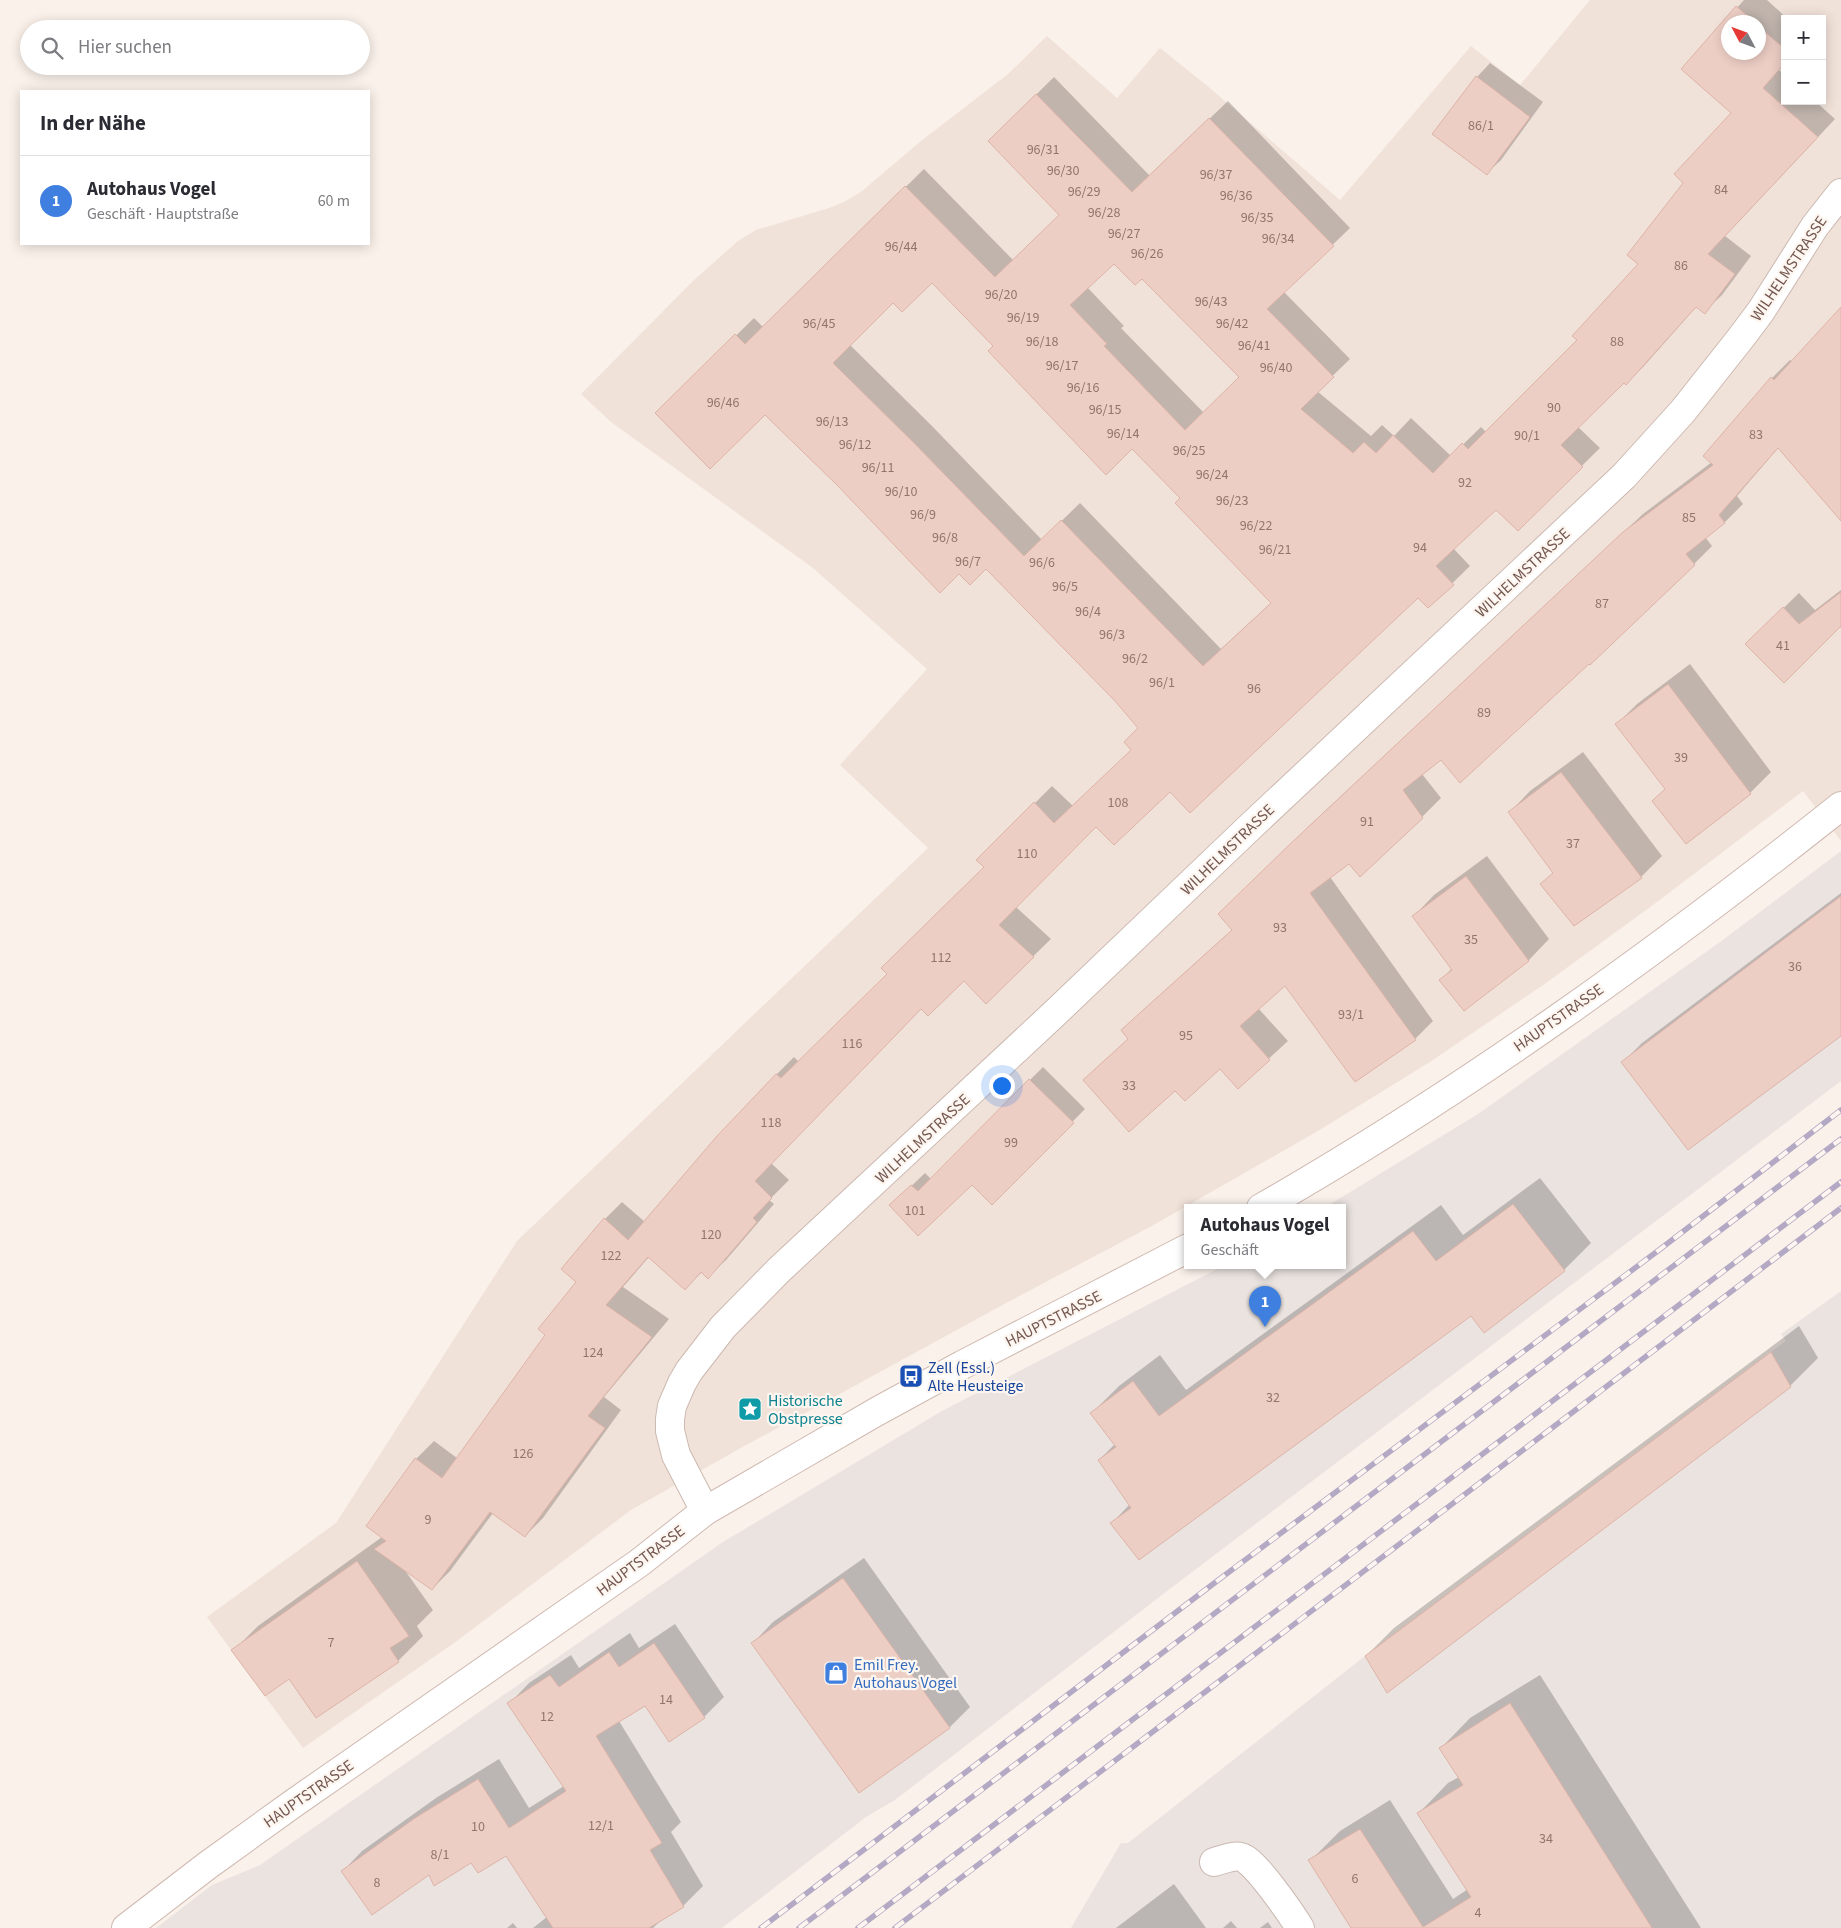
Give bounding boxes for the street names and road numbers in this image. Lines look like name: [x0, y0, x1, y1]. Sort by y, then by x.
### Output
street label: WILHELMSTRASSE: [1745, 212, 1832, 326]
street label: WILHELMSTRASSE: [1470, 523, 1575, 623]
street label: WILHELMSTRASSE: [1176, 799, 1279, 900]
street label: HAUPTSTRASSE: [1509, 979, 1608, 1057]
street label: WILHELMSTRASSE: [870, 1089, 975, 1189]
street label: HAUPTSTRASSE: [1001, 1285, 1106, 1353]
street label: HAUPTSTRASSE: [592, 1520, 689, 1601]
street label: HAUPTSTRASSE: [259, 1755, 358, 1833]

